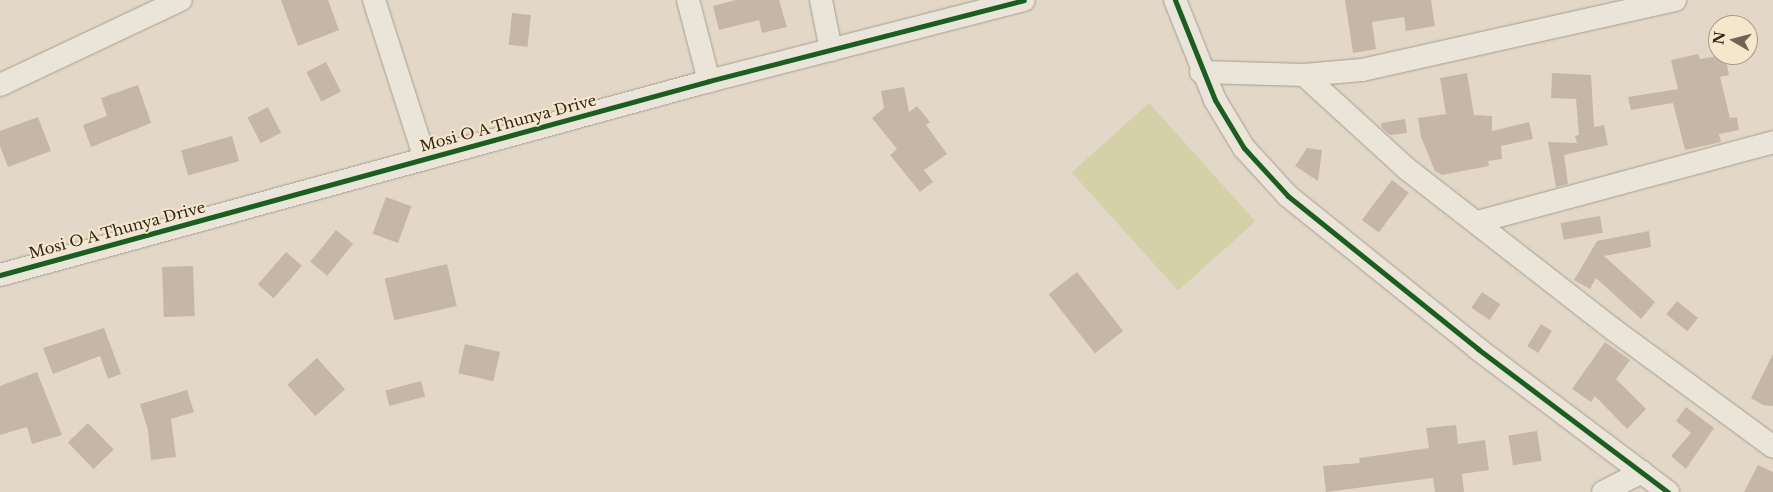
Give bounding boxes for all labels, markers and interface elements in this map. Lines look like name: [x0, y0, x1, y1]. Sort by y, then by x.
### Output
north arrow: [1708, 15, 1758, 65]
text: N: [1709, 30, 1729, 46]
street label: Mosi O A Thunya Drive: [417, 91, 599, 155]
street label: Mosi O A Thunya Drive: [26, 198, 208, 262]

